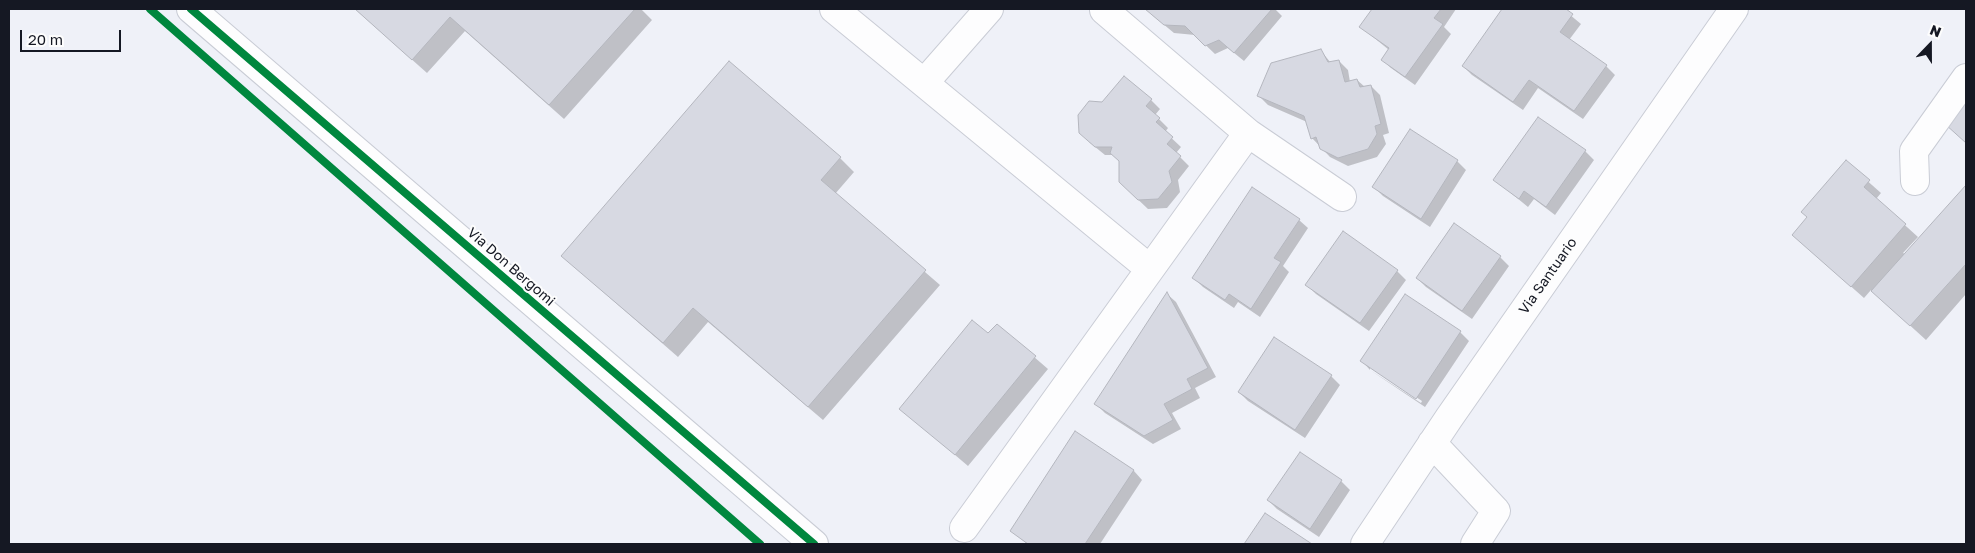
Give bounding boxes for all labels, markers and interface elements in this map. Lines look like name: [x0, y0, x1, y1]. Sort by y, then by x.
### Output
scale bar: [22, 20, 124, 52]
north arrow: [1905, 20, 1955, 70]
text: N: [1928, 21, 1944, 40]
text: 20 m: [28, 30, 63, 48]
street label: Via Don Bergomi: [464, 224, 558, 310]
street label: Via Santuario: [1515, 235, 1581, 317]

